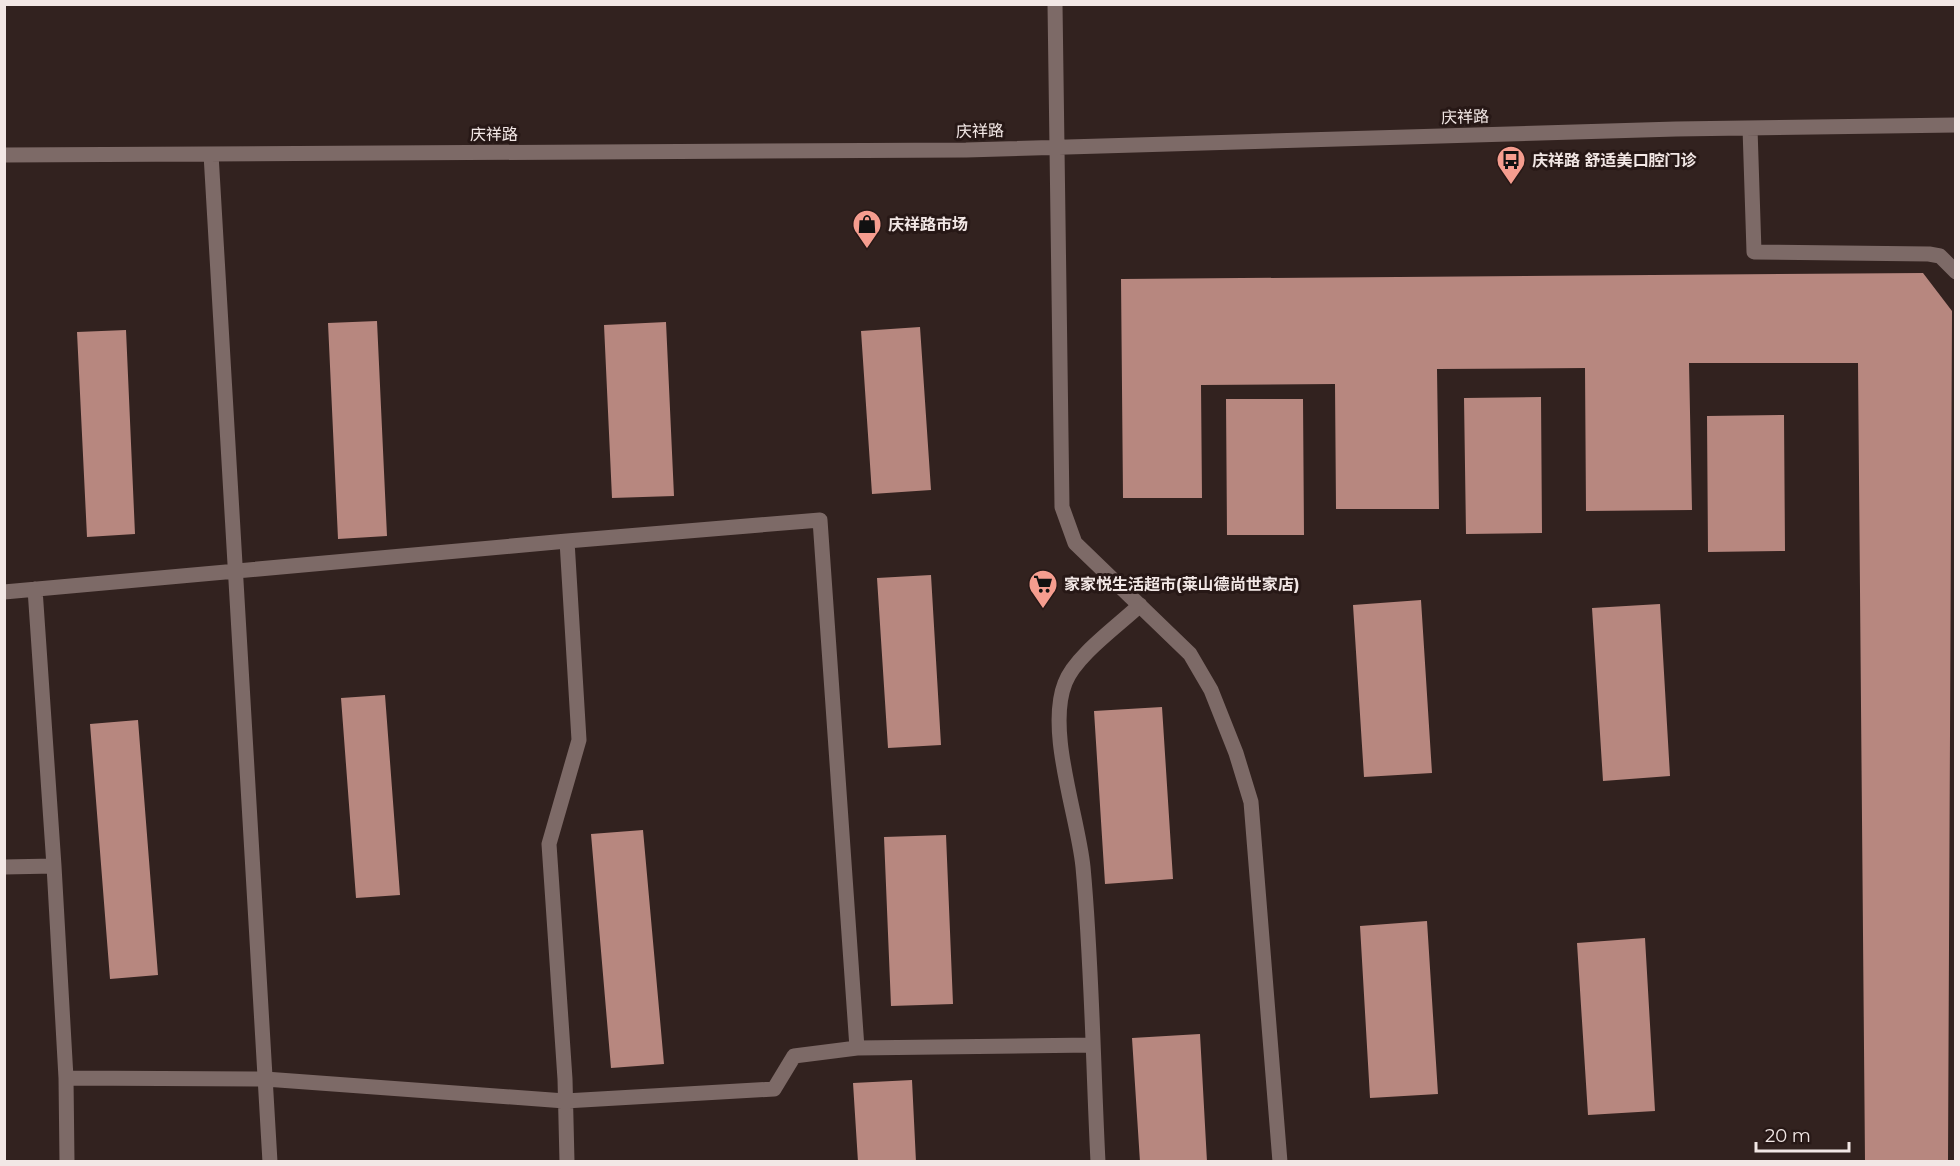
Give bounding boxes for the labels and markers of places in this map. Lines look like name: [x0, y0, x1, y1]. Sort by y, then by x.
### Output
bus stop icon: 庆祥路 舒适美口腔门诊: [1495, 144, 1527, 186]
place label: 庆祥路 舒适美口腔门诊: [1532, 151, 1698, 170]
shop icon: 庆祥路市场: [851, 208, 883, 250]
place label: 庆祥路市场: [888, 215, 968, 234]
supermarket icon: 家家悦生活超市(莱山德尚世家店): [1027, 568, 1059, 610]
place label: 家家悦生活超市(莱山德尚世家店): [1064, 575, 1299, 594]

